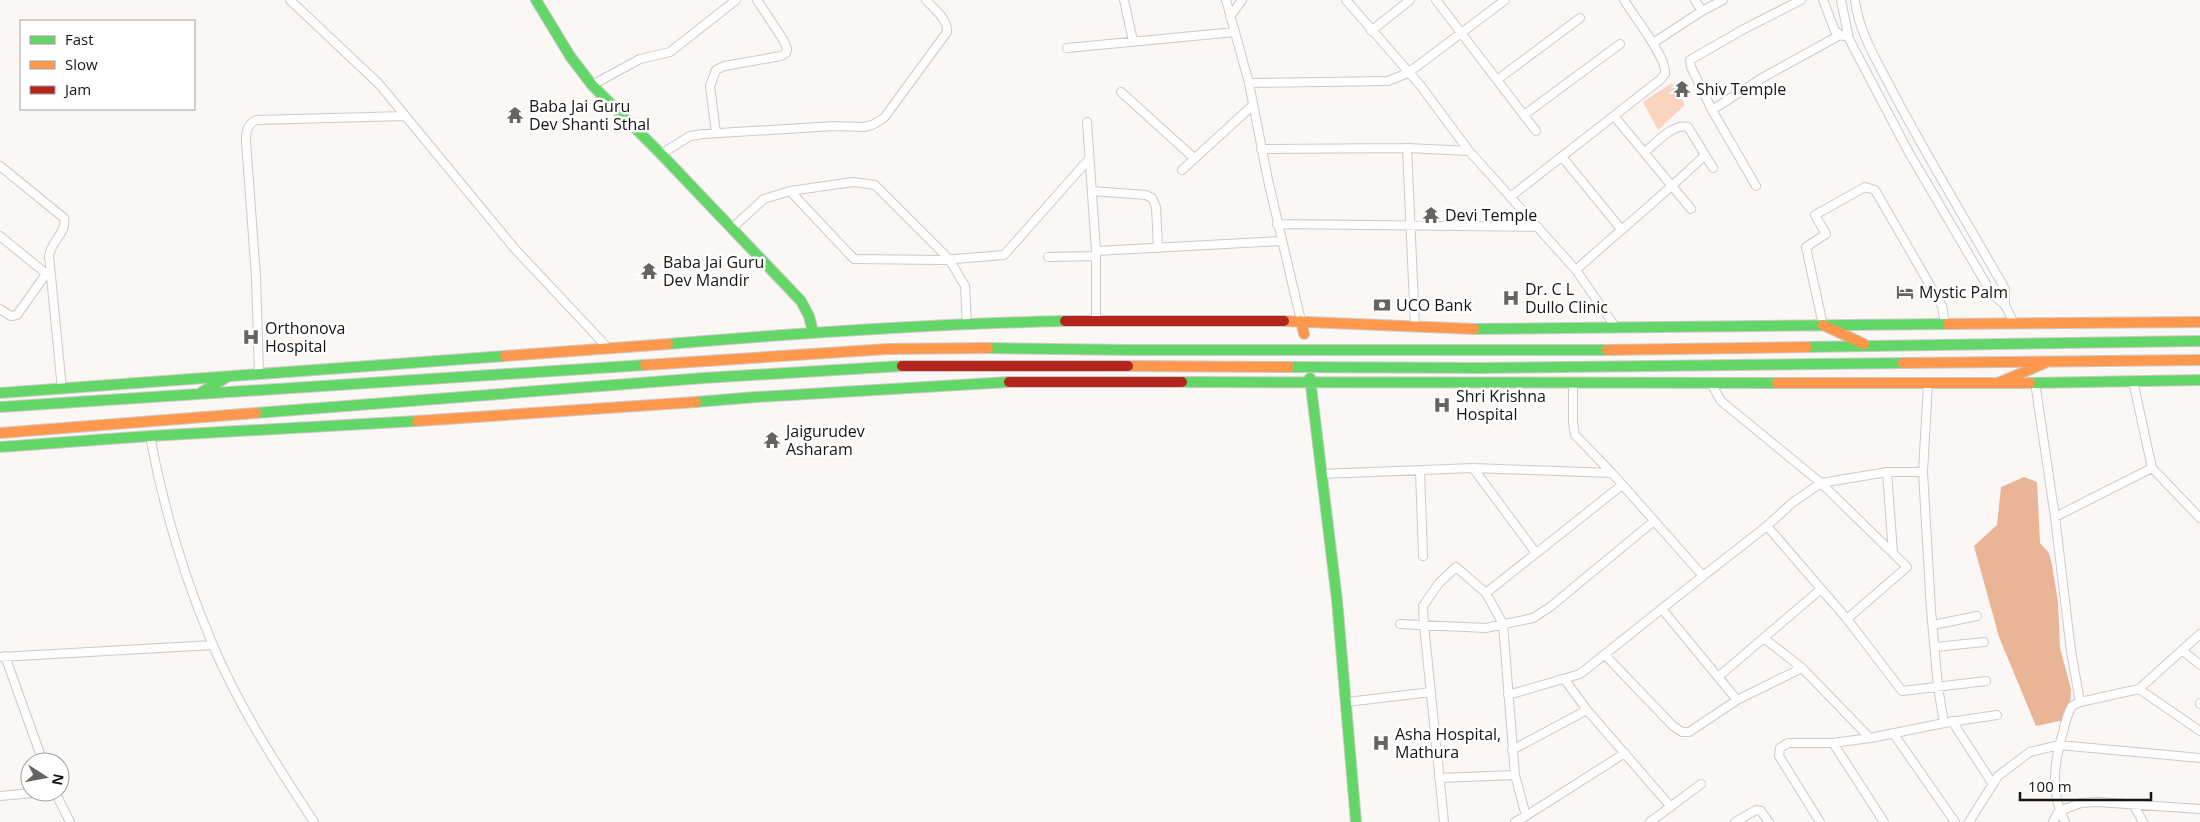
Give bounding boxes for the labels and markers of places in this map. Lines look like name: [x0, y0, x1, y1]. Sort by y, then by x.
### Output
place label: Shiv Temple: [1696, 78, 1786, 100]
temple icon: Shiv Temple: [1672, 79, 1692, 99]
place label: Baba Jai Guru Dev Shanti Sthal: [529, 95, 650, 135]
temple icon: Baba Jai Guru Dev Shanti Sthal: [505, 105, 525, 125]
place label: Devi Temple: [1445, 204, 1537, 226]
temple icon: Devi Temple: [1421, 205, 1441, 225]
place label: Baba Jai Guru Dev Mandir: [663, 251, 764, 291]
temple icon: Baba Jai Guru Dev Mandir: [639, 261, 659, 281]
place label: Dr. C L Dullo Clinic: [1525, 278, 1608, 318]
place label: Mystic Palm: [1919, 281, 2008, 303]
hotel icon: Mystic Palm: [1895, 282, 1915, 302]
hospital icon: Dr. C L Dullo Clinic: [1501, 288, 1521, 308]
place label: UCO Bank: [1396, 294, 1472, 316]
bank icon: UCO Bank: [1372, 295, 1392, 315]
place label: Orthonova Hospital: [265, 317, 345, 357]
hospital icon: Orthonova Hospital: [241, 327, 261, 347]
place label: Shri Krishna Hospital: [1456, 385, 1546, 425]
hospital icon: Shri Krishna Hospital: [1432, 395, 1452, 415]
place label: Jaigurudev Asharam: [784, 420, 865, 460]
temple icon: Jaigurudev Asharam: [762, 430, 782, 450]
place label: Asha Hospital, Mathura: [1395, 723, 1501, 763]
hospital icon: Asha Hospital, Mathura: [1371, 733, 1391, 753]

